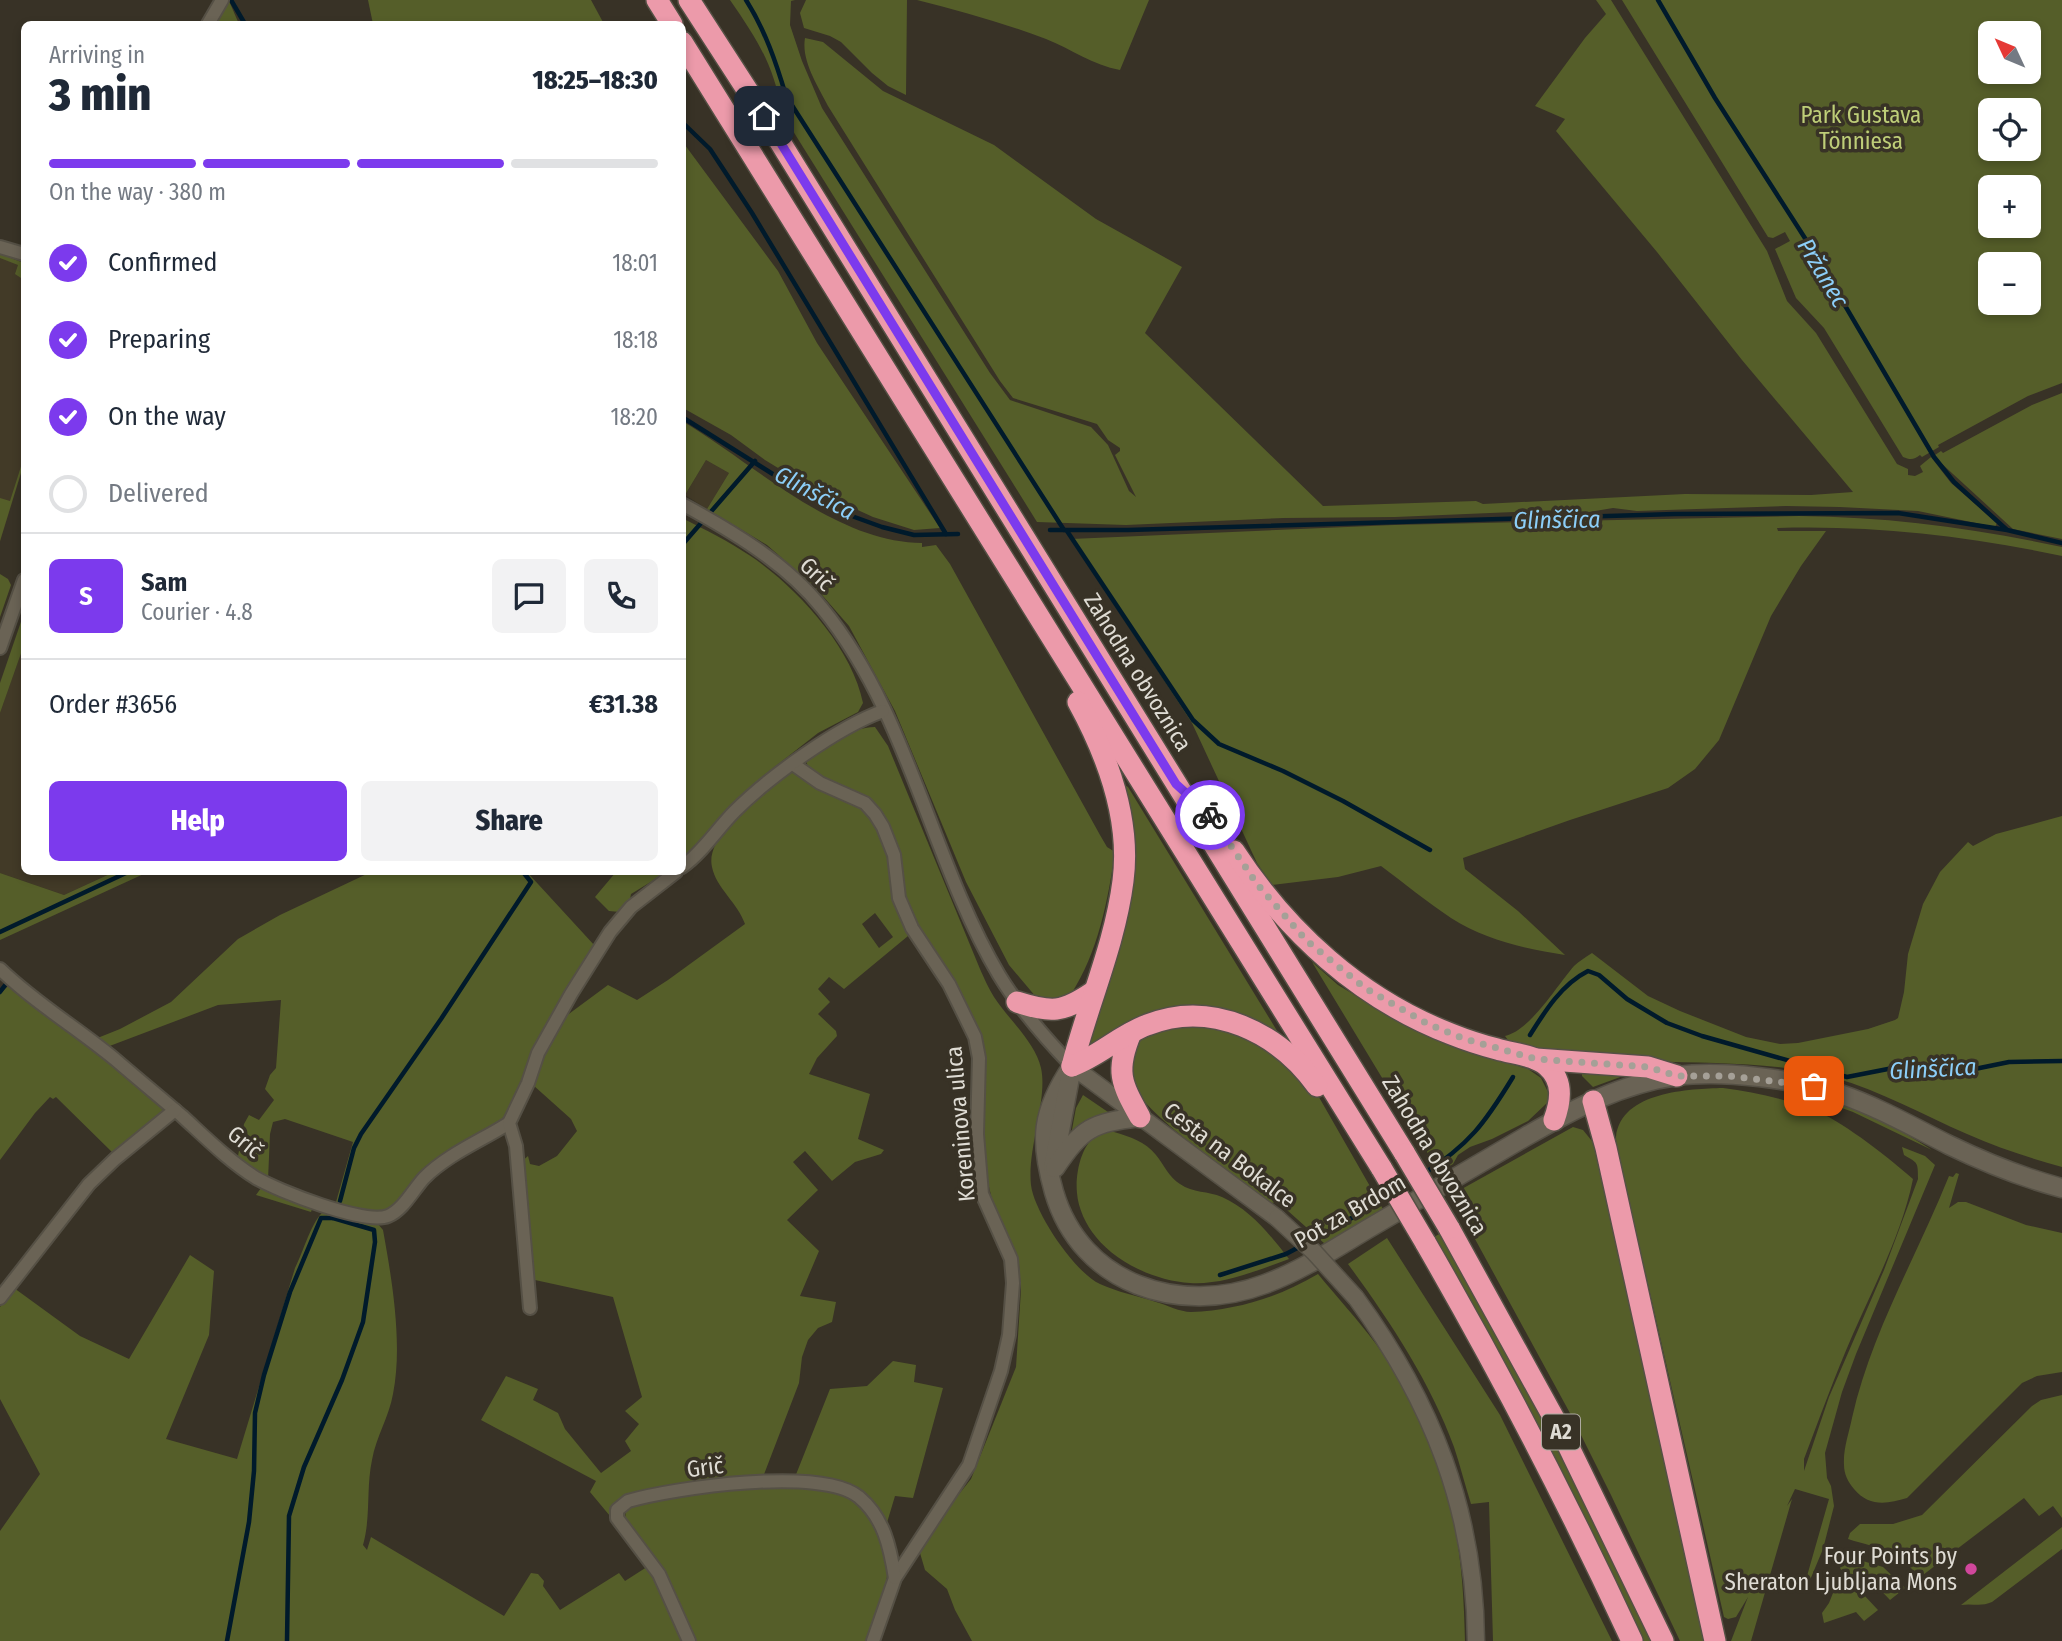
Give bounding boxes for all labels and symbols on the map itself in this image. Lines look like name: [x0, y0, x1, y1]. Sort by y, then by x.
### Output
north arrow: [1978, 21, 2040, 84]
pin: [734, 86, 794, 146]
park label: Park Gustava Tönniesa: [1801, 101, 1921, 155]
water label: Pržanec: [1792, 233, 1855, 313]
water label: Glinščica: [770, 460, 860, 526]
water label: Glinščica: [1513, 505, 1601, 535]
street label: Grič: [794, 551, 840, 597]
street label: Zahodna obvoznica: [1078, 588, 1198, 756]
courier: [1175, 780, 1245, 850]
street label: Koreninova ulica: [939, 1045, 981, 1203]
water label: Glinščica: [1889, 1053, 1977, 1085]
pin: [1784, 1056, 1844, 1116]
street label: Zahodna obvoznica: [1376, 1070, 1494, 1240]
street label: Cesta na Bokalce: [1158, 1096, 1302, 1214]
street label: Grič: [222, 1120, 268, 1165]
street label: Pot za Brdom: [1289, 1168, 1411, 1254]
road number: A2: [1542, 1414, 1580, 1450]
street label: Grič: [685, 1451, 725, 1483]
place label: Four Points by Sheraton Ljubljana Mons: [1724, 1542, 1958, 1596]
marker: Four Points by Sheraton Ljubljana Mons: [1963, 1561, 1979, 1577]

